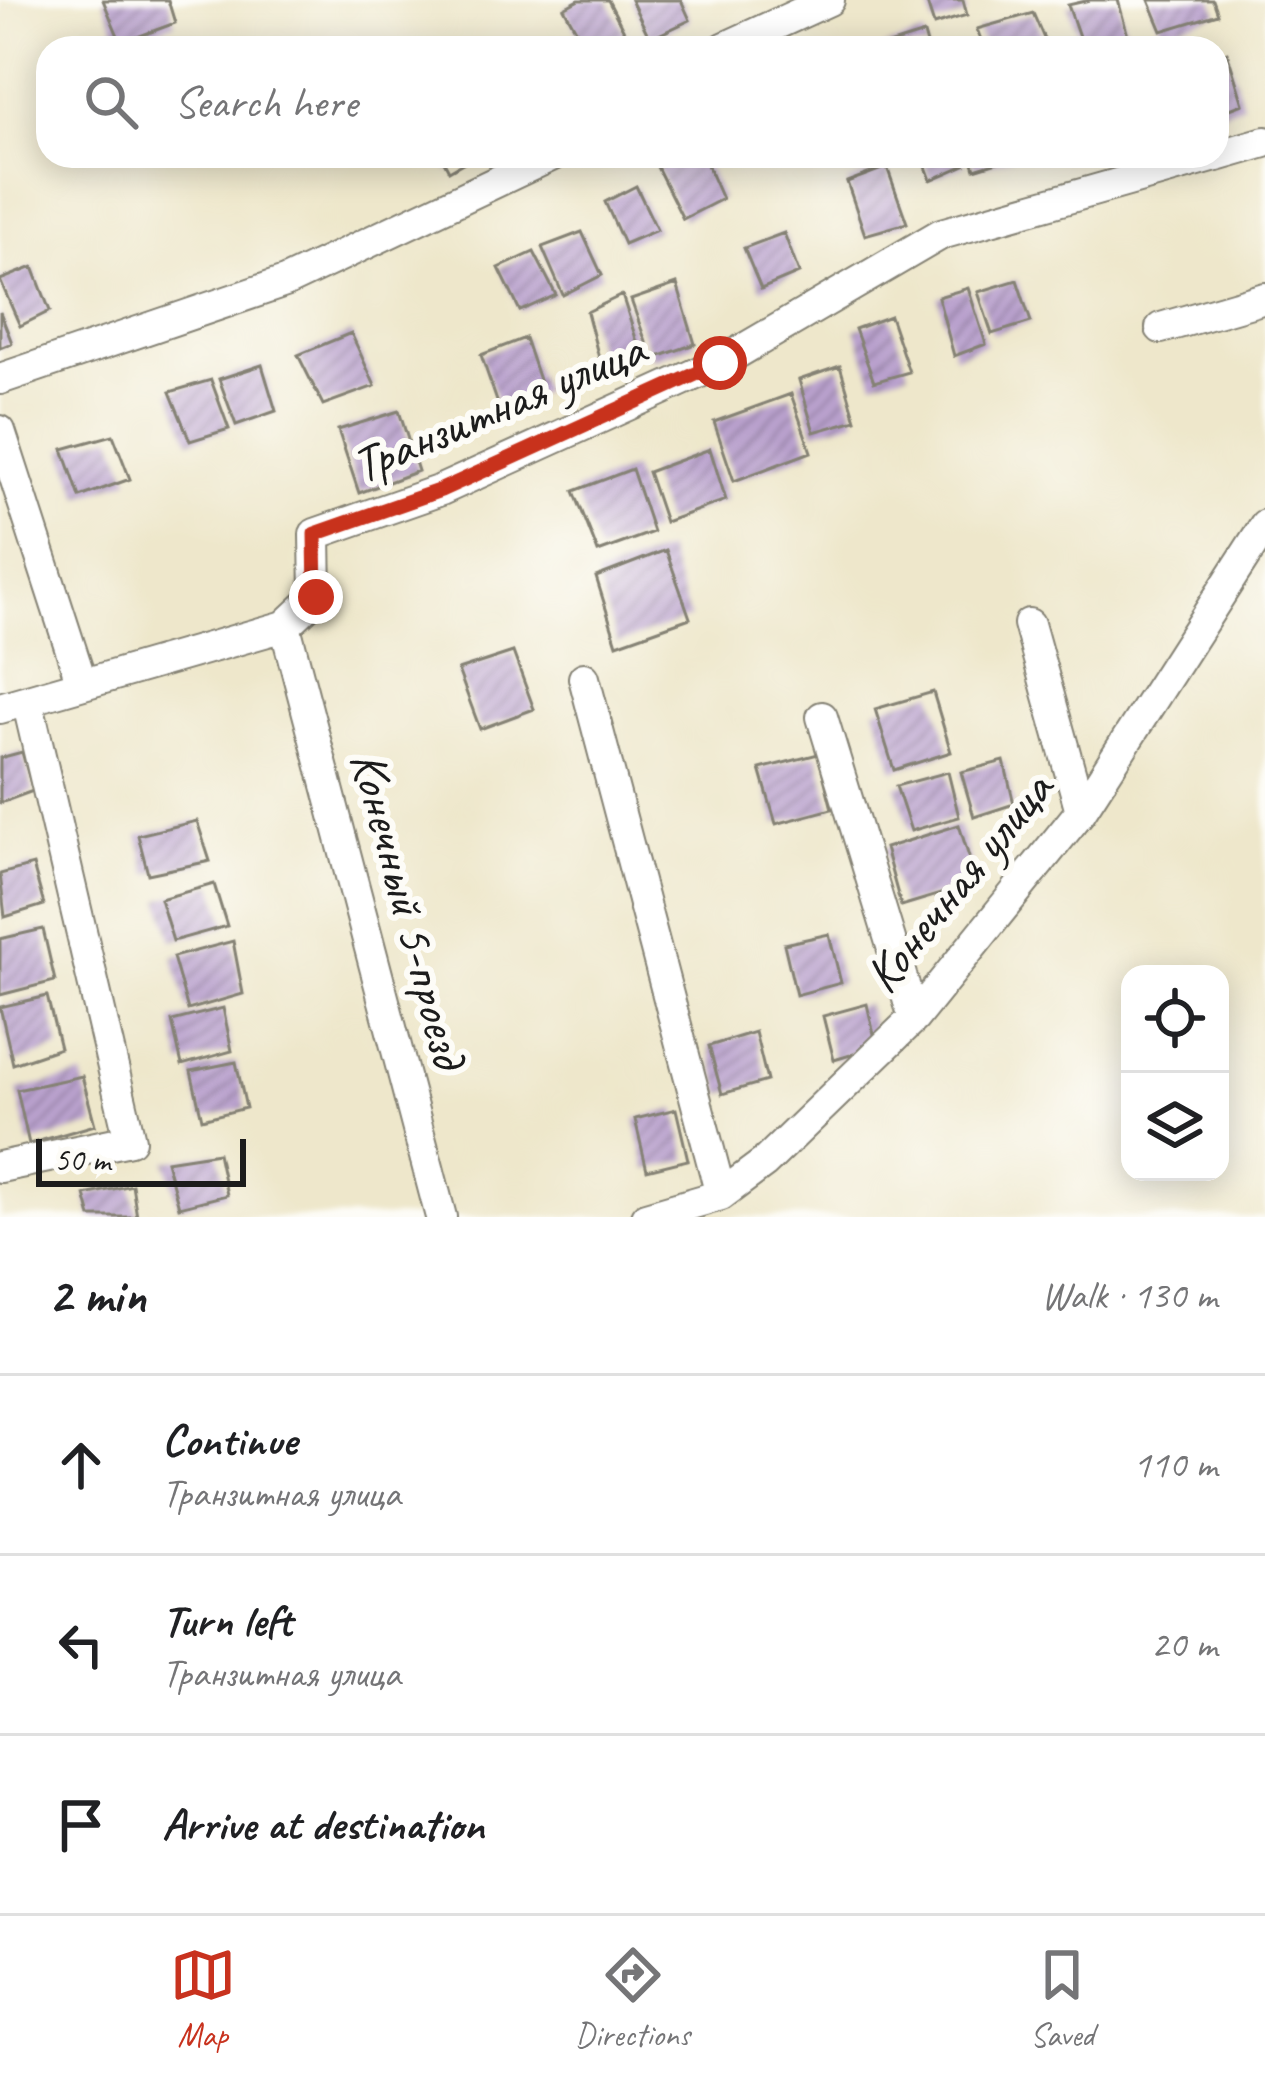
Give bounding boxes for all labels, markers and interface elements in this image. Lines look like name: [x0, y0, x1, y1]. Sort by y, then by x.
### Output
search box: [36, 36, 1229, 168]
icon: search: [78, 69, 144, 135]
text: Search here: [174, 74, 357, 131]
street label: Транзитная улица: [342, 315, 657, 497]
route start: [693, 336, 747, 390]
route end: [289, 570, 343, 624]
street label: Конечный 5-проезд: [336, 744, 483, 1078]
street label: Конечная улица: [850, 756, 1069, 1005]
map controls: [1121, 965, 1229, 1181]
button: locate: [1121, 965, 1229, 1073]
button: layers: [1121, 1073, 1229, 1181]
scale bar: [36, 1133, 246, 1186]
text: 50 m: [54, 1139, 110, 1181]
text: 2 min: [48, 1263, 146, 1327]
text: Walk · 130 m: [1041, 1271, 1217, 1320]
text: Continue: [162, 1412, 296, 1469]
icon: ahead: [48, 1432, 114, 1498]
text: 110 m: [1133, 1440, 1217, 1489]
text: Транзитная улица: [162, 1469, 400, 1518]
text: Turn left: [162, 1592, 292, 1649]
icon: left: [48, 1612, 114, 1678]
text: 20 m: [1151, 1620, 1217, 1669]
text: Транзитная улица: [162, 1649, 400, 1698]
icon: arrive: [48, 1792, 114, 1858]
text: Arrive at destination: [162, 1796, 484, 1853]
tab: Map: [170, 1942, 236, 2056]
tab: Directions: [575, 1942, 690, 2056]
tab: Saved: [1029, 1942, 1095, 2056]

